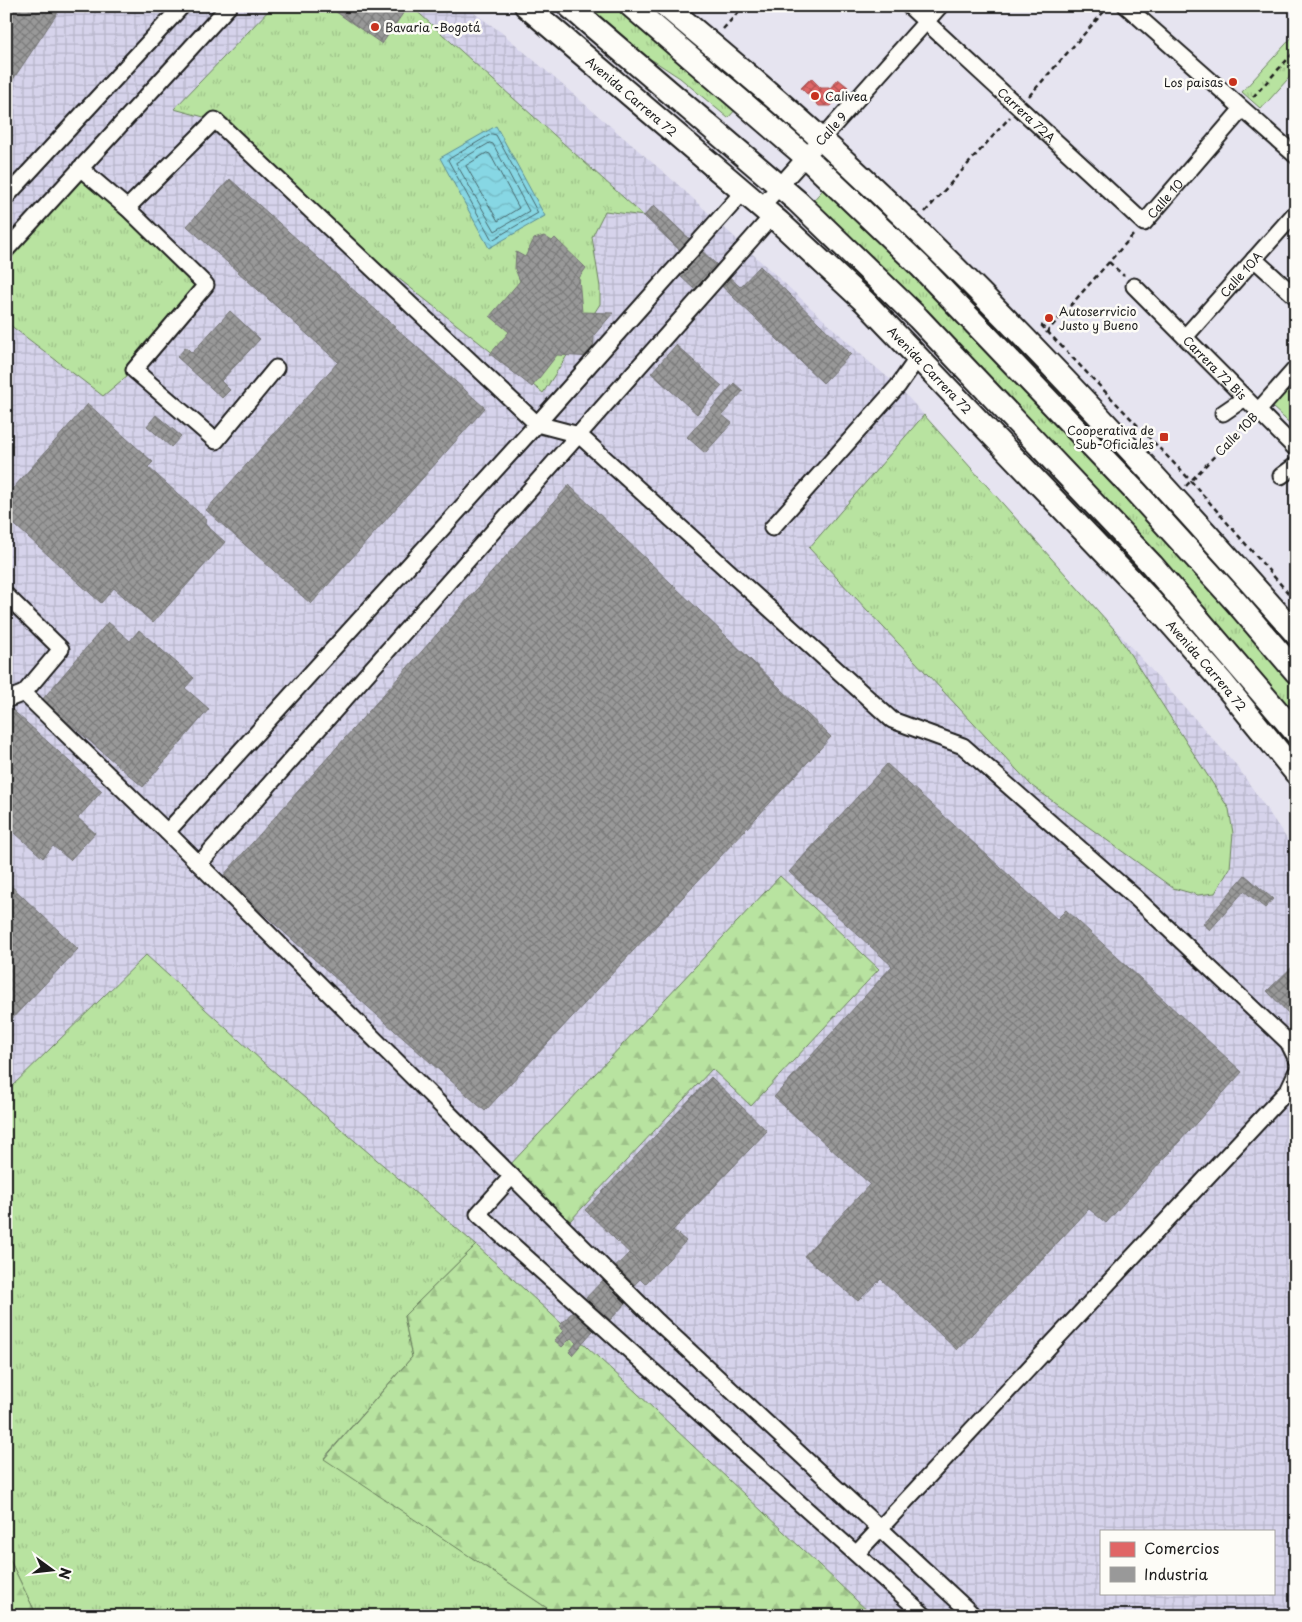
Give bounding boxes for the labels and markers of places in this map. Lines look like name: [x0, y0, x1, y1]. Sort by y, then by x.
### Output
place label: Bavaria -Bogotá: [385, 18, 481, 36]
marker: Bavaria -Bogotá: [369, 21, 381, 33]
place label: Los paisas: [1164, 73, 1223, 91]
marker: Los paisas: [1227, 76, 1239, 88]
place label: Calivea: [825, 87, 868, 105]
marker: Calivea: [809, 90, 821, 102]
place label: Autoserrvicio Justo y Bueno: [1059, 302, 1139, 334]
marker: Autoserrvicio Justo y Bueno: [1043, 312, 1055, 324]
place label: Cooperativa de Sub-Oficiales: [1067, 421, 1155, 453]
marker: Cooperativa de Sub-Oficiales: [1158, 431, 1170, 443]

